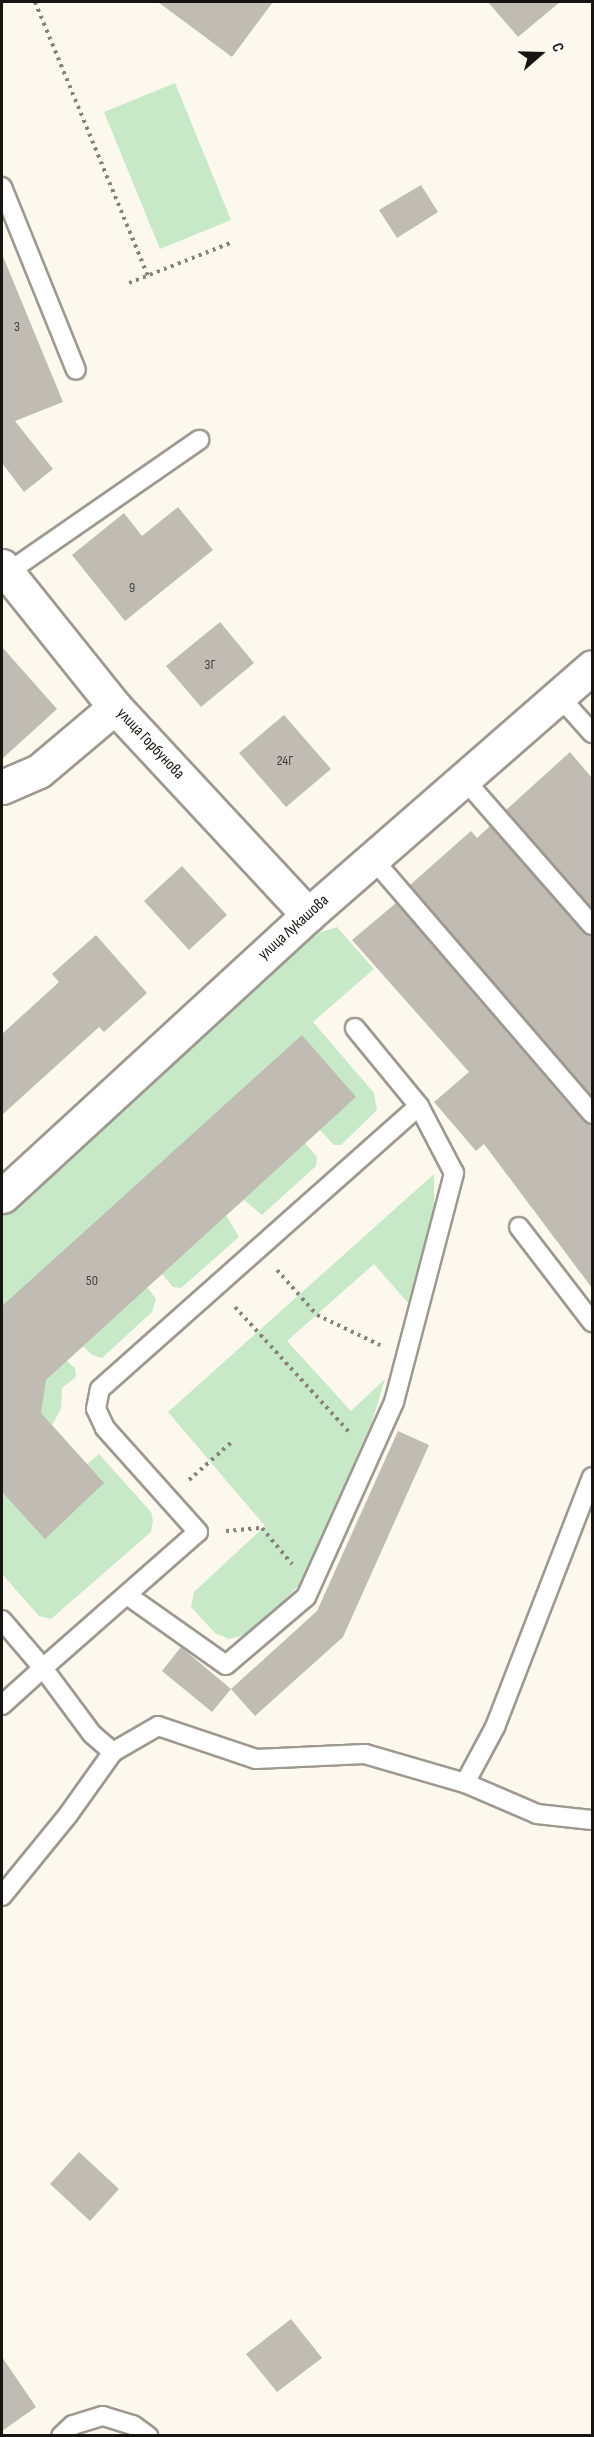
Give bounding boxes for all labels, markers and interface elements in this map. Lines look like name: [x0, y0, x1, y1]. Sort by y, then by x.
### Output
north arrow: [510, 24, 570, 84]
text: С: [547, 41, 568, 55]
house number: 3: [14, 319, 20, 335]
house number: 9: [129, 580, 135, 596]
house number: 3Г: [205, 657, 215, 673]
street label: улица Горбунова: [112, 704, 188, 784]
house number: 24Г: [277, 753, 293, 769]
street label: улица Лукашова: [255, 891, 333, 965]
house number: 50: [86, 1273, 98, 1289]

